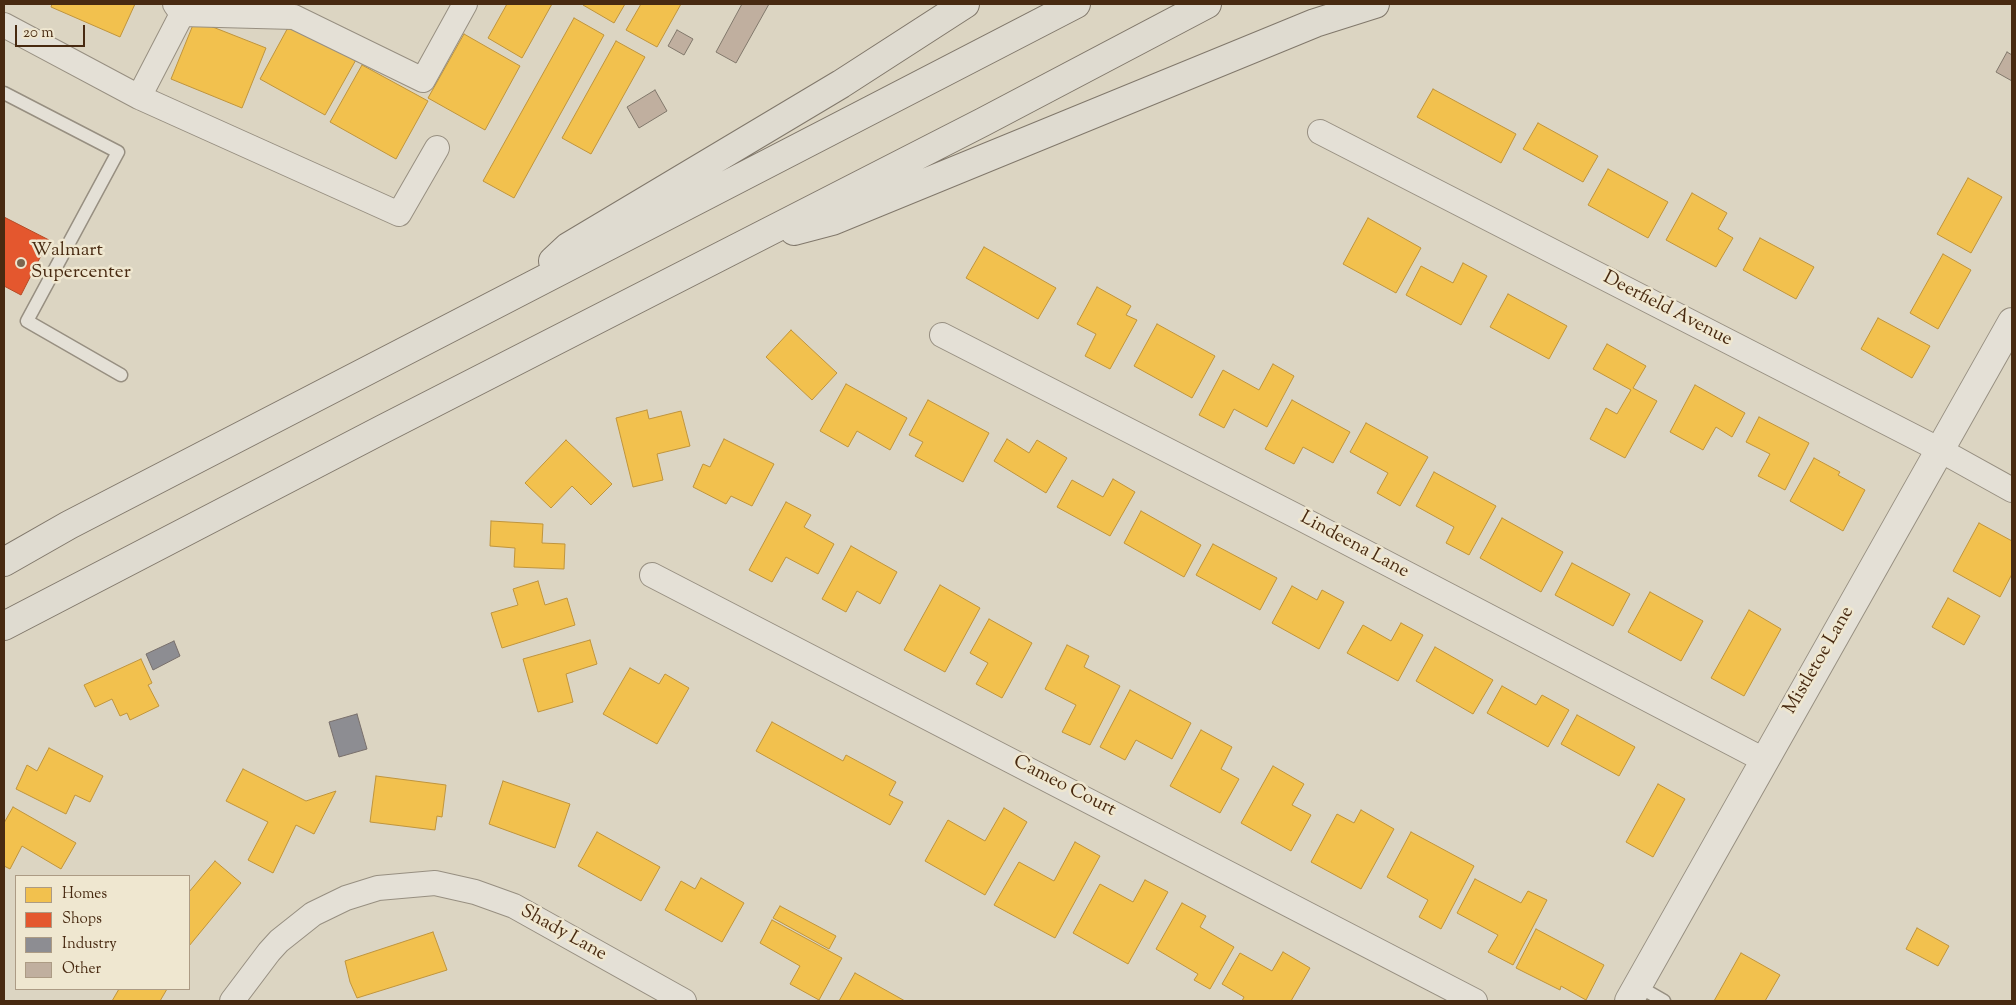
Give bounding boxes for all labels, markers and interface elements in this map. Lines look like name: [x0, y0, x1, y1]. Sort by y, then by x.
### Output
scale bar: [18, 15, 88, 47]
text: 20 m: [23, 23, 54, 44]
place label: Walmart Supercenter: [31, 241, 131, 285]
marker: Walmart Supercenter: [15, 257, 27, 269]
street label: Deerfield Avenue: [1598, 268, 1736, 352]
street label: Lindeena Lane: [1296, 508, 1412, 584]
street label: Mistletoe Lane: [1780, 603, 1860, 719]
street label: Cameo Court: [1009, 751, 1119, 823]
legend: [15, 875, 190, 990]
text: Homes: [62, 884, 107, 905]
street label: Shady Lane: [516, 901, 610, 967]
text: Shops: [62, 909, 102, 930]
text: Industry: [62, 934, 117, 955]
text: Other: [62, 959, 101, 980]

